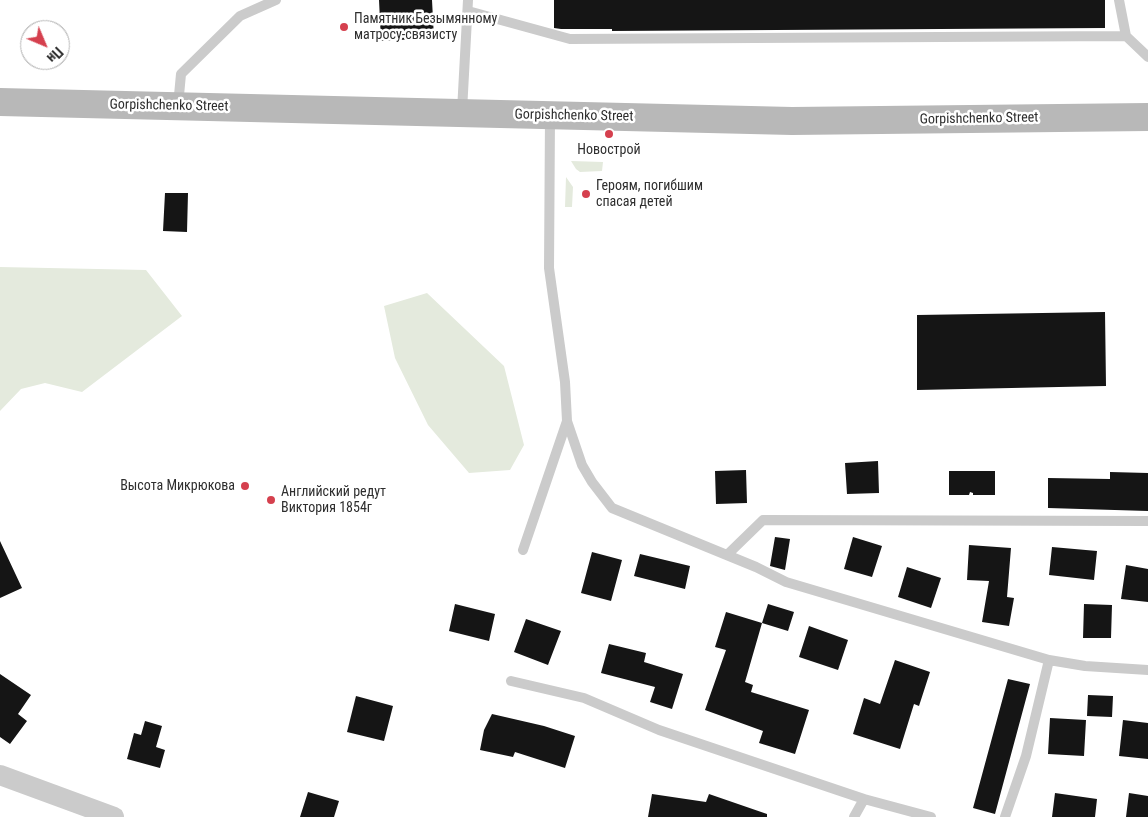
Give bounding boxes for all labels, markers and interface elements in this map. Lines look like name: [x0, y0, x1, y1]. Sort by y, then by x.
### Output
place label: Памятник Безымянному матросу-связисту: [354, 11, 497, 44]
north arrow: [20, 20, 70, 70]
marker: Памятник Безымянному матросу-связисту: [338, 21, 350, 33]
text: Пн: [44, 44, 66, 66]
street label: Gorpishchenko Street: [109, 97, 229, 115]
street label: Gorpishchenko Street: [514, 107, 634, 125]
street label: Gorpishchenko Street: [919, 110, 1039, 128]
marker: Новострой: [603, 128, 615, 140]
place label: Новострой: [577, 142, 641, 158]
place label: Героям, погибшим спасая детей: [596, 178, 703, 210]
marker: Героям, погибшим спасая детей: [580, 188, 592, 200]
place label: Высота Микрюкова: [120, 478, 235, 494]
marker: Высота Микрюкова: [239, 480, 251, 492]
place label: Английский редут Виктория 1854г: [281, 484, 386, 516]
marker: Английский редут Виктория 1854г: [265, 494, 277, 506]

